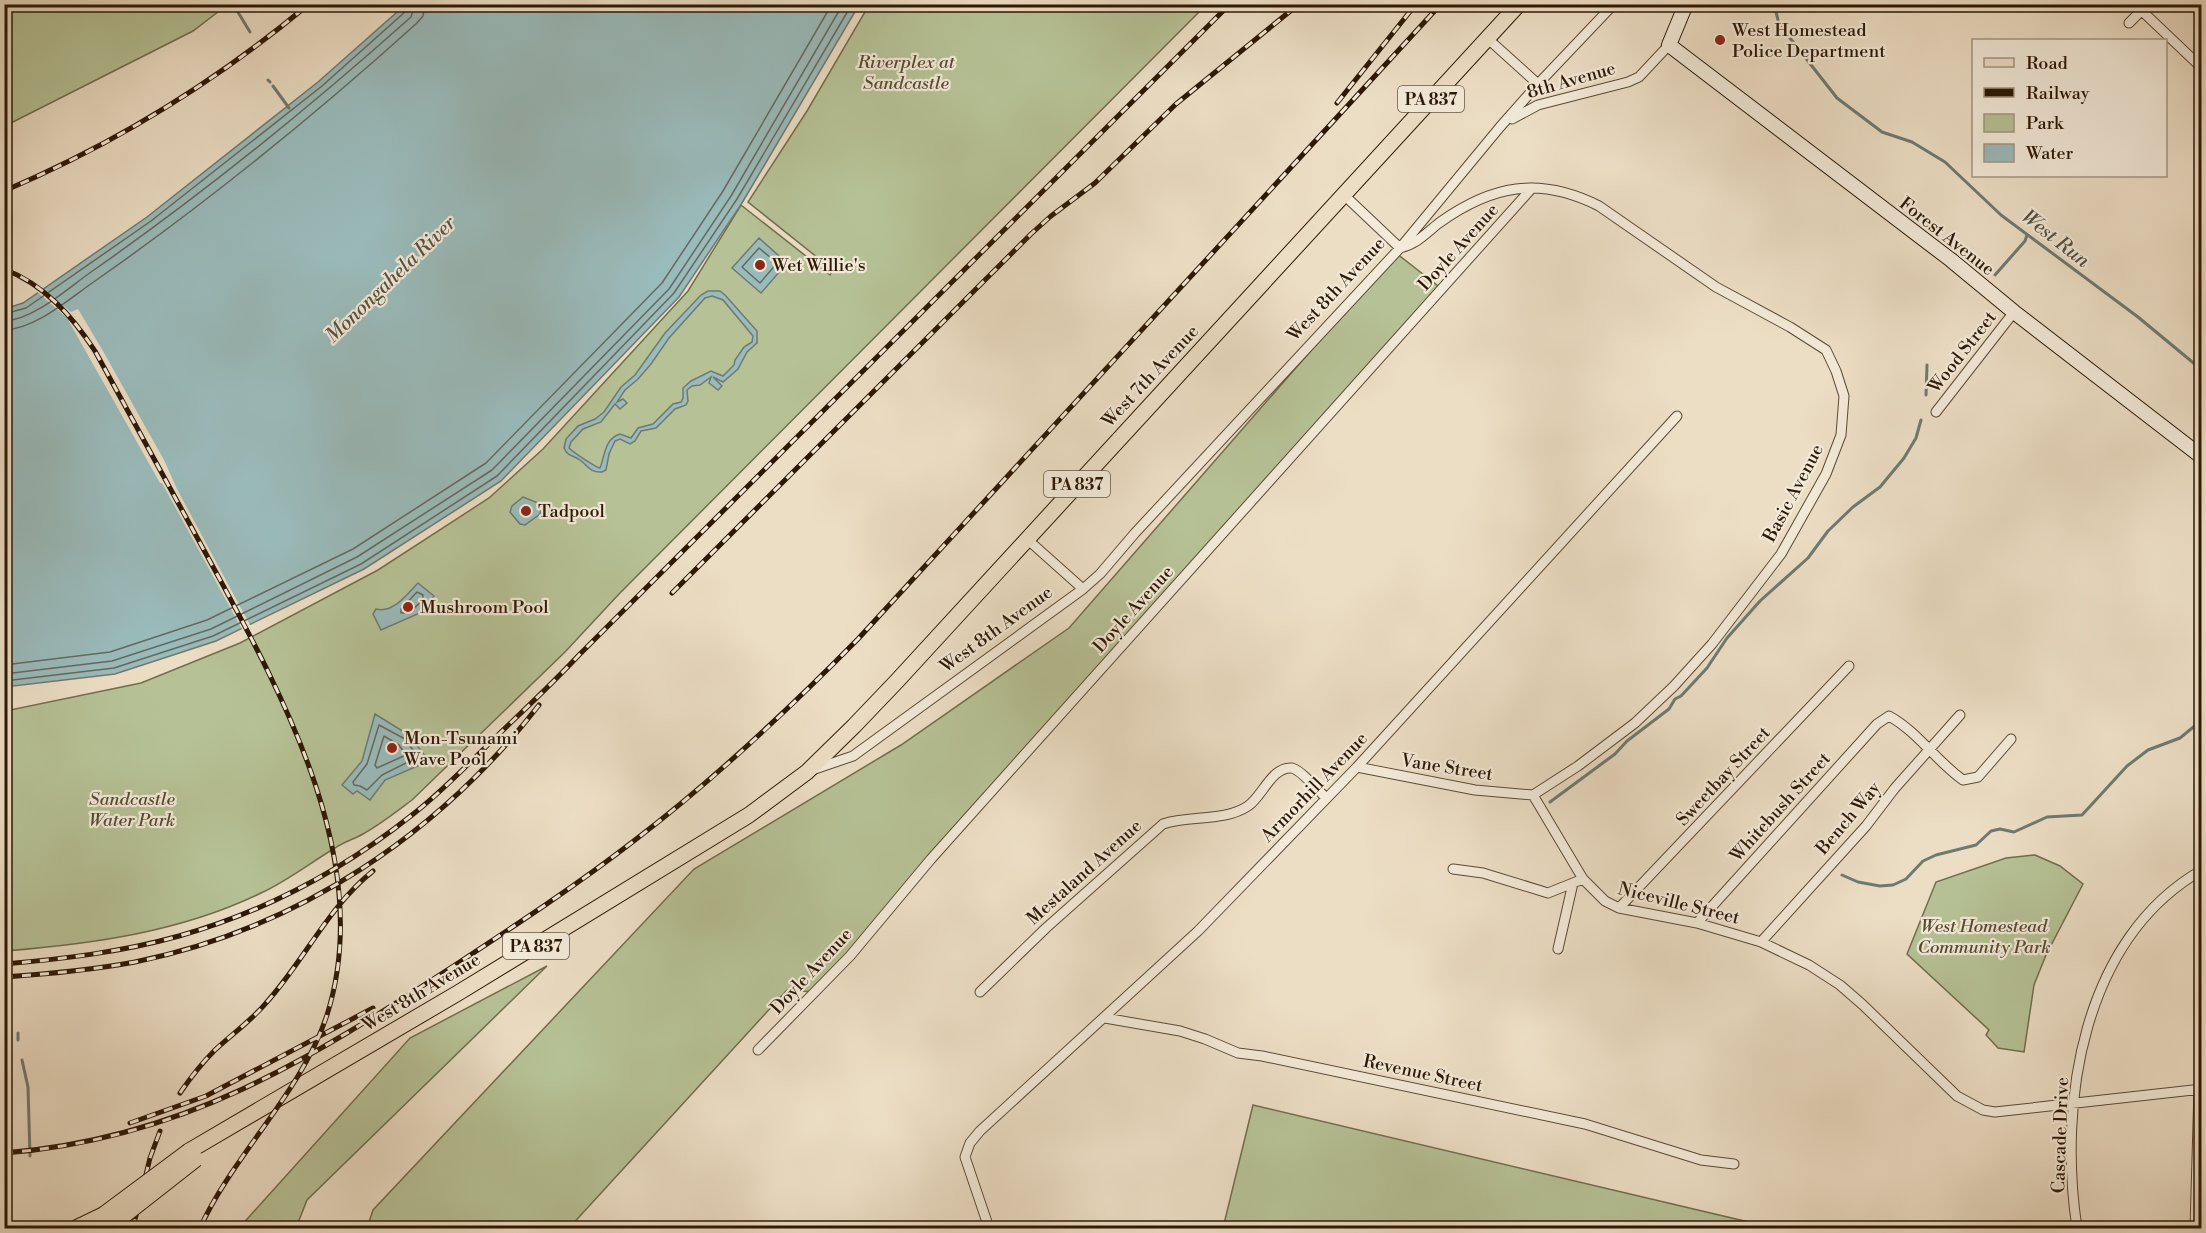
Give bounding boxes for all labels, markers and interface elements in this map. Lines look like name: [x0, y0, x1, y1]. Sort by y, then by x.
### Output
place label: West Homestead Police Department: [1731, 19, 1886, 63]
marker: West Homestead Police Department: [1713, 33, 1727, 47]
legend: [1972, 39, 2167, 177]
park label: Riverplex at Sandcastle: [856, 51, 956, 95]
text: Road: [2026, 52, 2069, 75]
street label: 8th Avenue: [1524, 57, 1618, 104]
text: Railway: [2026, 82, 2090, 105]
road number: PA 837: [1398, 86, 1464, 112]
text: Park: [2026, 112, 2065, 135]
text: Water: [2025, 142, 2074, 165]
street label: Forest Avenue: [1894, 192, 1999, 281]
street label: Doyle Avenue: [1413, 199, 1504, 296]
water label: West Run: [2016, 205, 2095, 274]
water label: Monongahela River: [320, 211, 462, 349]
street label: West 8th Avenue: [1282, 233, 1390, 347]
place label: Wet Willie's: [771, 254, 866, 277]
marker: Wet Willie's: [753, 258, 767, 272]
street label: Wood Street: [1923, 306, 2002, 399]
street label: West 7th Avenue: [1096, 320, 1204, 433]
street label: Basic Avenue: [1758, 440, 1829, 547]
road number: PA 837: [1044, 471, 1110, 497]
place label: Tadpool: [538, 500, 606, 523]
marker: Tadpool: [519, 504, 533, 518]
street label: Doyle Avenue: [1088, 561, 1179, 658]
street label: West 8th Avenue: [935, 581, 1057, 679]
place label: Mushroom Pool: [420, 596, 549, 619]
marker: Mushroom Pool: [401, 600, 415, 614]
street label: Sweetbay Street: [1671, 721, 1776, 831]
place label: Mon-Tsunami Wave Pool: [403, 727, 518, 771]
street label: Armorhill Avenue: [1255, 727, 1373, 848]
marker: Mon-Tsunami Wave Pool: [385, 741, 399, 755]
street label: Whitebush Street: [1724, 747, 1836, 868]
street label: Vane Street: [1398, 749, 1495, 786]
street label: Bench Way: [1810, 777, 1886, 860]
park label: Sandcastle Water Park: [89, 788, 175, 832]
street label: Mestaland Avenue: [1022, 815, 1147, 930]
street label: Niceville Street: [1616, 877, 1743, 930]
park label: West Homestead Community Park: [1917, 915, 2051, 959]
street label: Doyle Avenue: [765, 923, 857, 1019]
road number: PA 837: [503, 933, 569, 959]
street label: West 8th Avenue: [357, 948, 485, 1037]
street label: Revenue Street: [1361, 1050, 1485, 1098]
street label: Cascade Drive: [2047, 1076, 2074, 1194]

